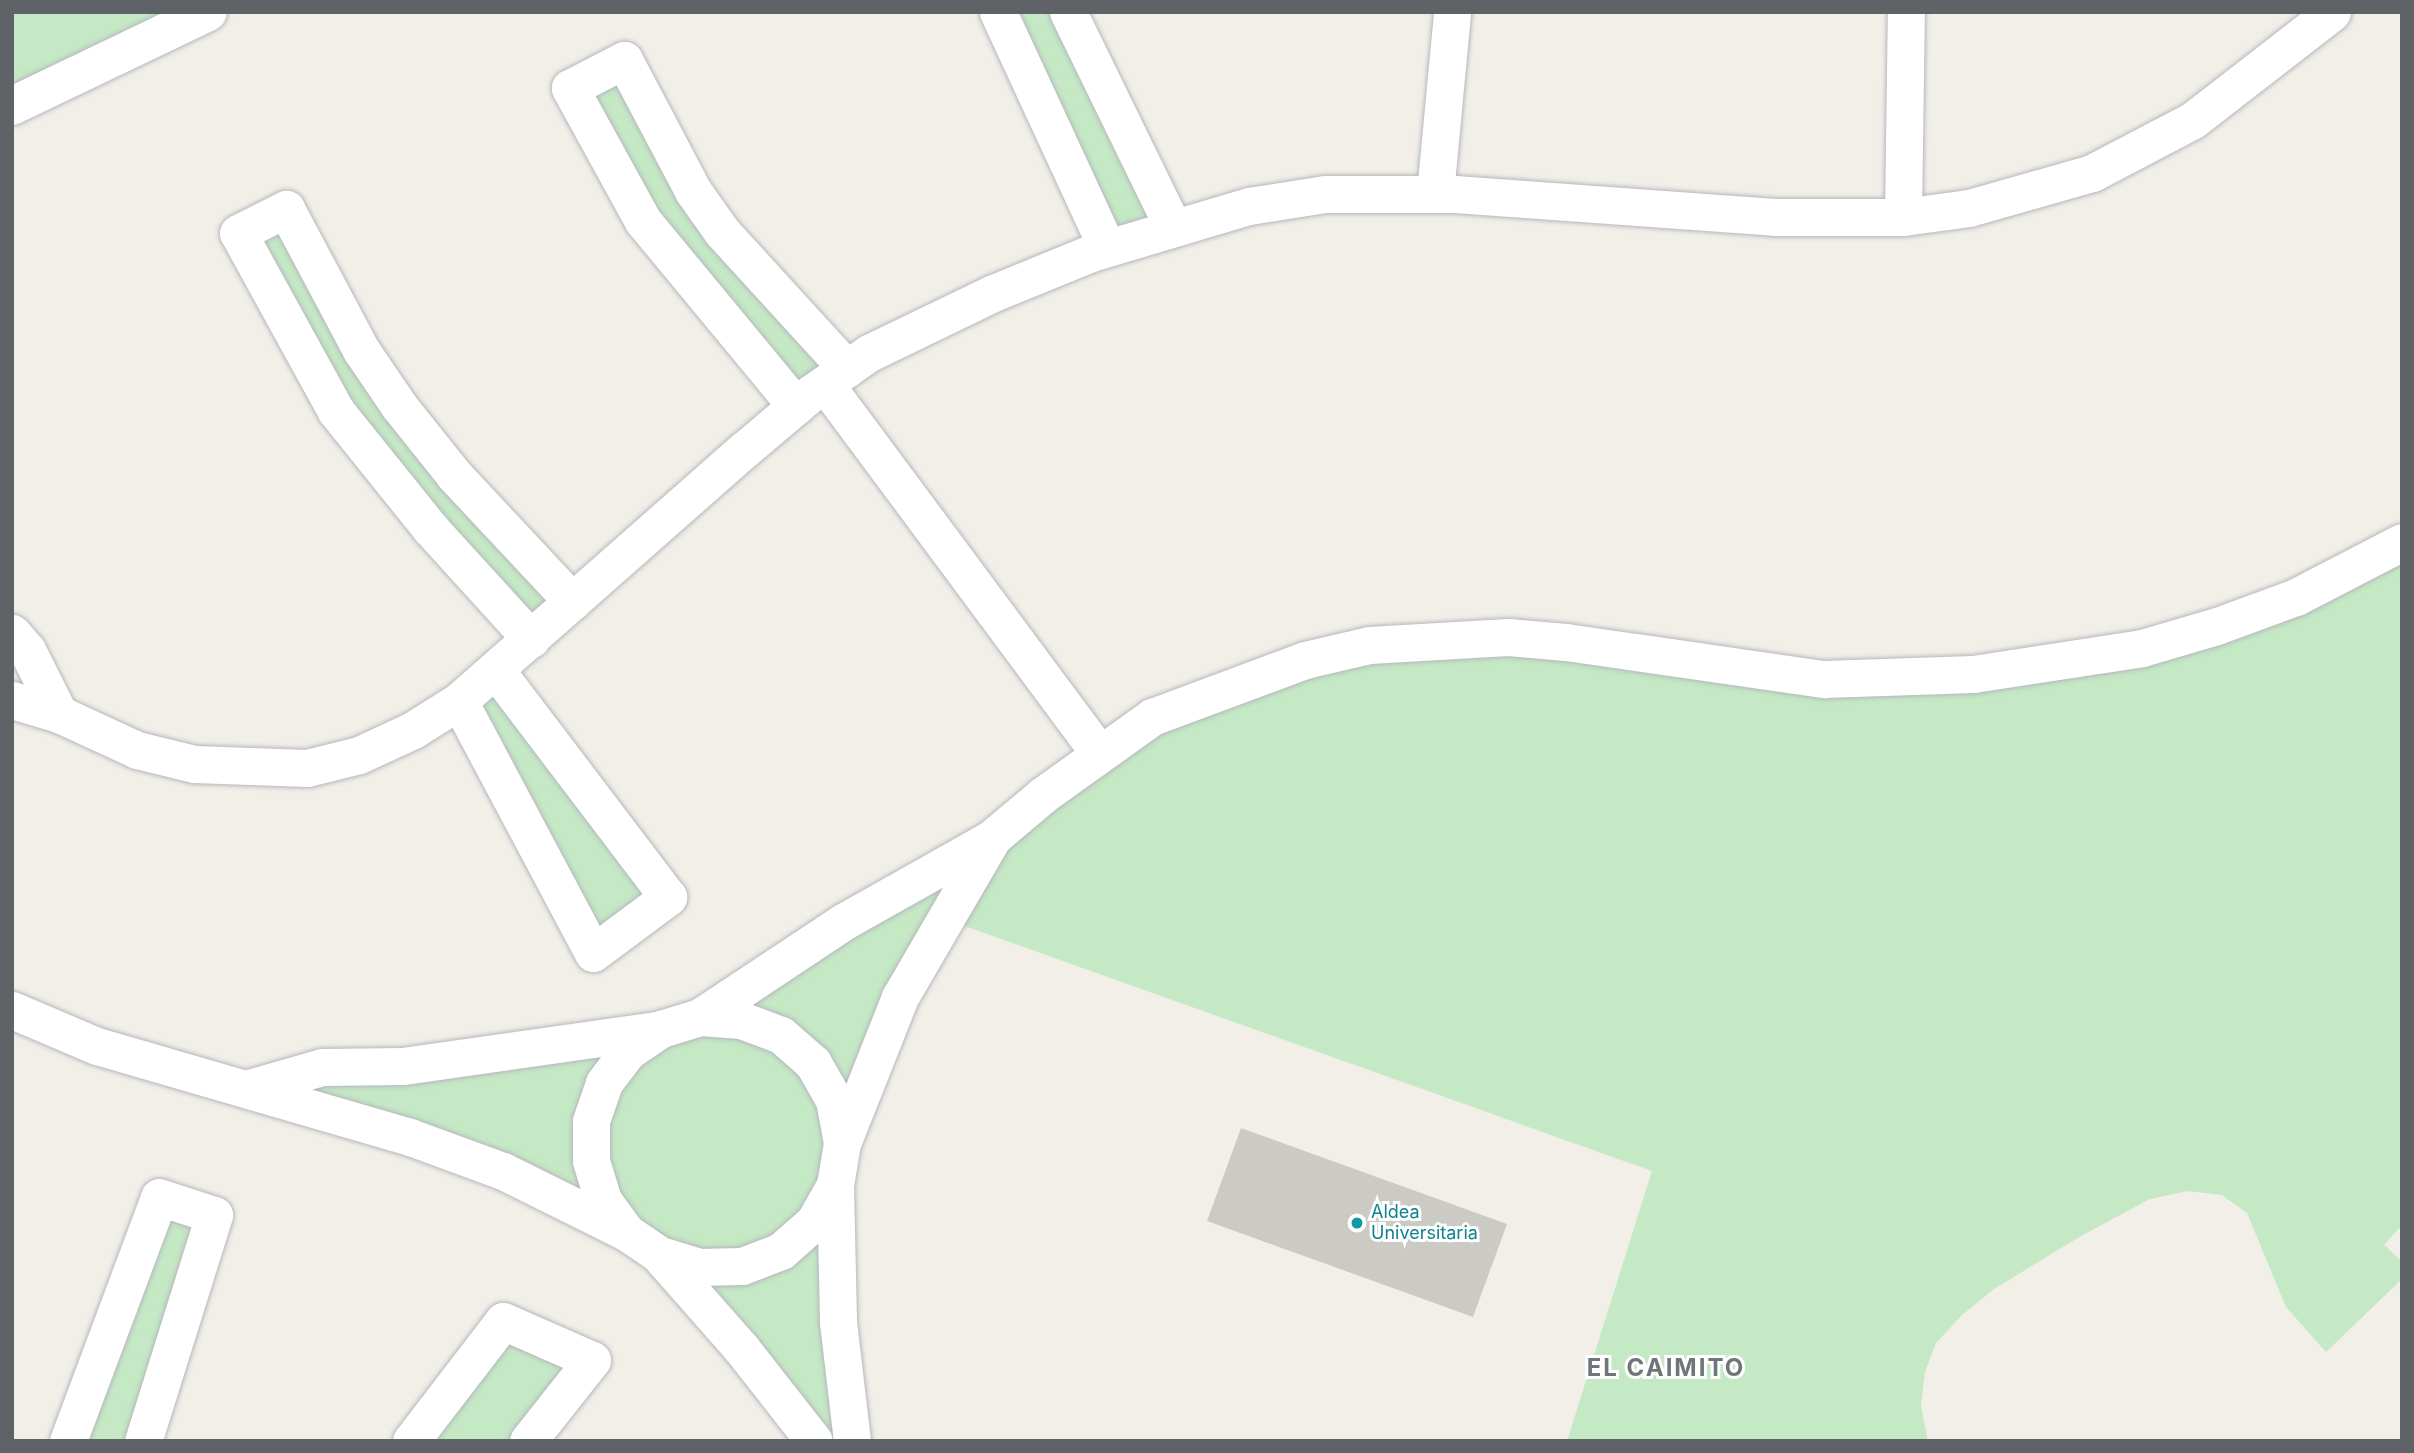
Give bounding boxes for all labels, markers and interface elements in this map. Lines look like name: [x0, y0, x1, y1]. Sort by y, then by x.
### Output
place label: Aldea Universitaria: [1371, 1202, 1478, 1244]
marker: Aldea Universitaria: [1349, 1215, 1365, 1231]
district label: EL CAIMITO: [1588, 1354, 1744, 1382]

